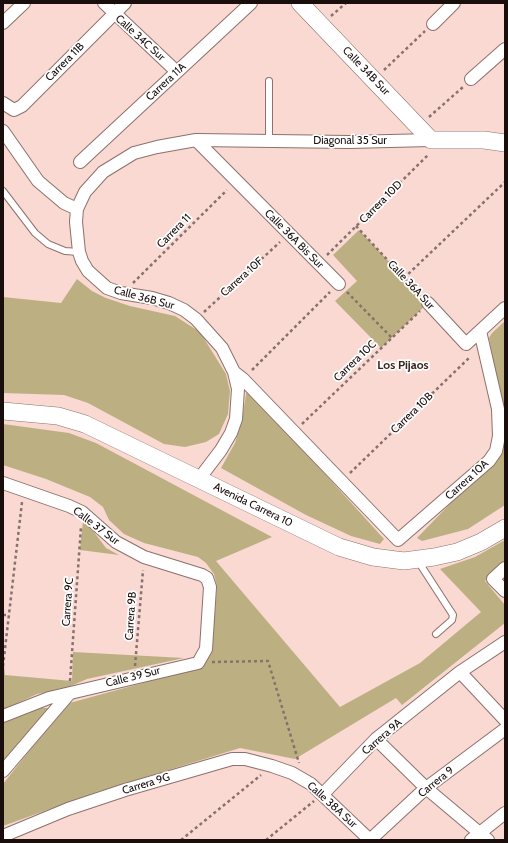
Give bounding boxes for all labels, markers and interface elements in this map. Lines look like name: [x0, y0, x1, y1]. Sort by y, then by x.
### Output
street label: Calle 34C Sur: [112, 12, 168, 64]
street label: Carrera 11B: [43, 40, 87, 84]
street label: Calle 34B Sur: [340, 44, 392, 98]
street label: Carrera 11A: [143, 60, 189, 104]
street label: Diagonal 35 Sur: [313, 134, 387, 148]
street label: Carrera 10D: [357, 178, 405, 226]
street label: Calle 36A Bis Sur: [262, 207, 326, 271]
street label: Carrera 11: [154, 211, 194, 251]
street label: Carrera 10F: [218, 254, 266, 300]
street label: Calle 36A Sur: [385, 258, 437, 312]
street label: Calle 36B Sur: [112, 284, 176, 312]
street label: Carrera 10C: [331, 338, 379, 384]
district label: Los Pijaos: [377, 358, 429, 372]
street label: Carrera 10B: [388, 390, 436, 436]
street label: Carrera 10A: [443, 457, 491, 503]
street label: Avenida Carrera 10: [211, 480, 295, 530]
street label: Calle 37 Sur: [70, 504, 122, 548]
street label: Carrera 9C: [60, 577, 76, 627]
street label: Carrera 9B: [123, 591, 139, 641]
street label: Calle 39 Sur: [104, 664, 162, 690]
street label: Carrera 9A: [359, 716, 405, 758]
street label: Carrera 9: [416, 764, 456, 800]
street label: Carrera 9G: [121, 770, 171, 798]
street label: Calle 38A Sur: [304, 779, 360, 831]

